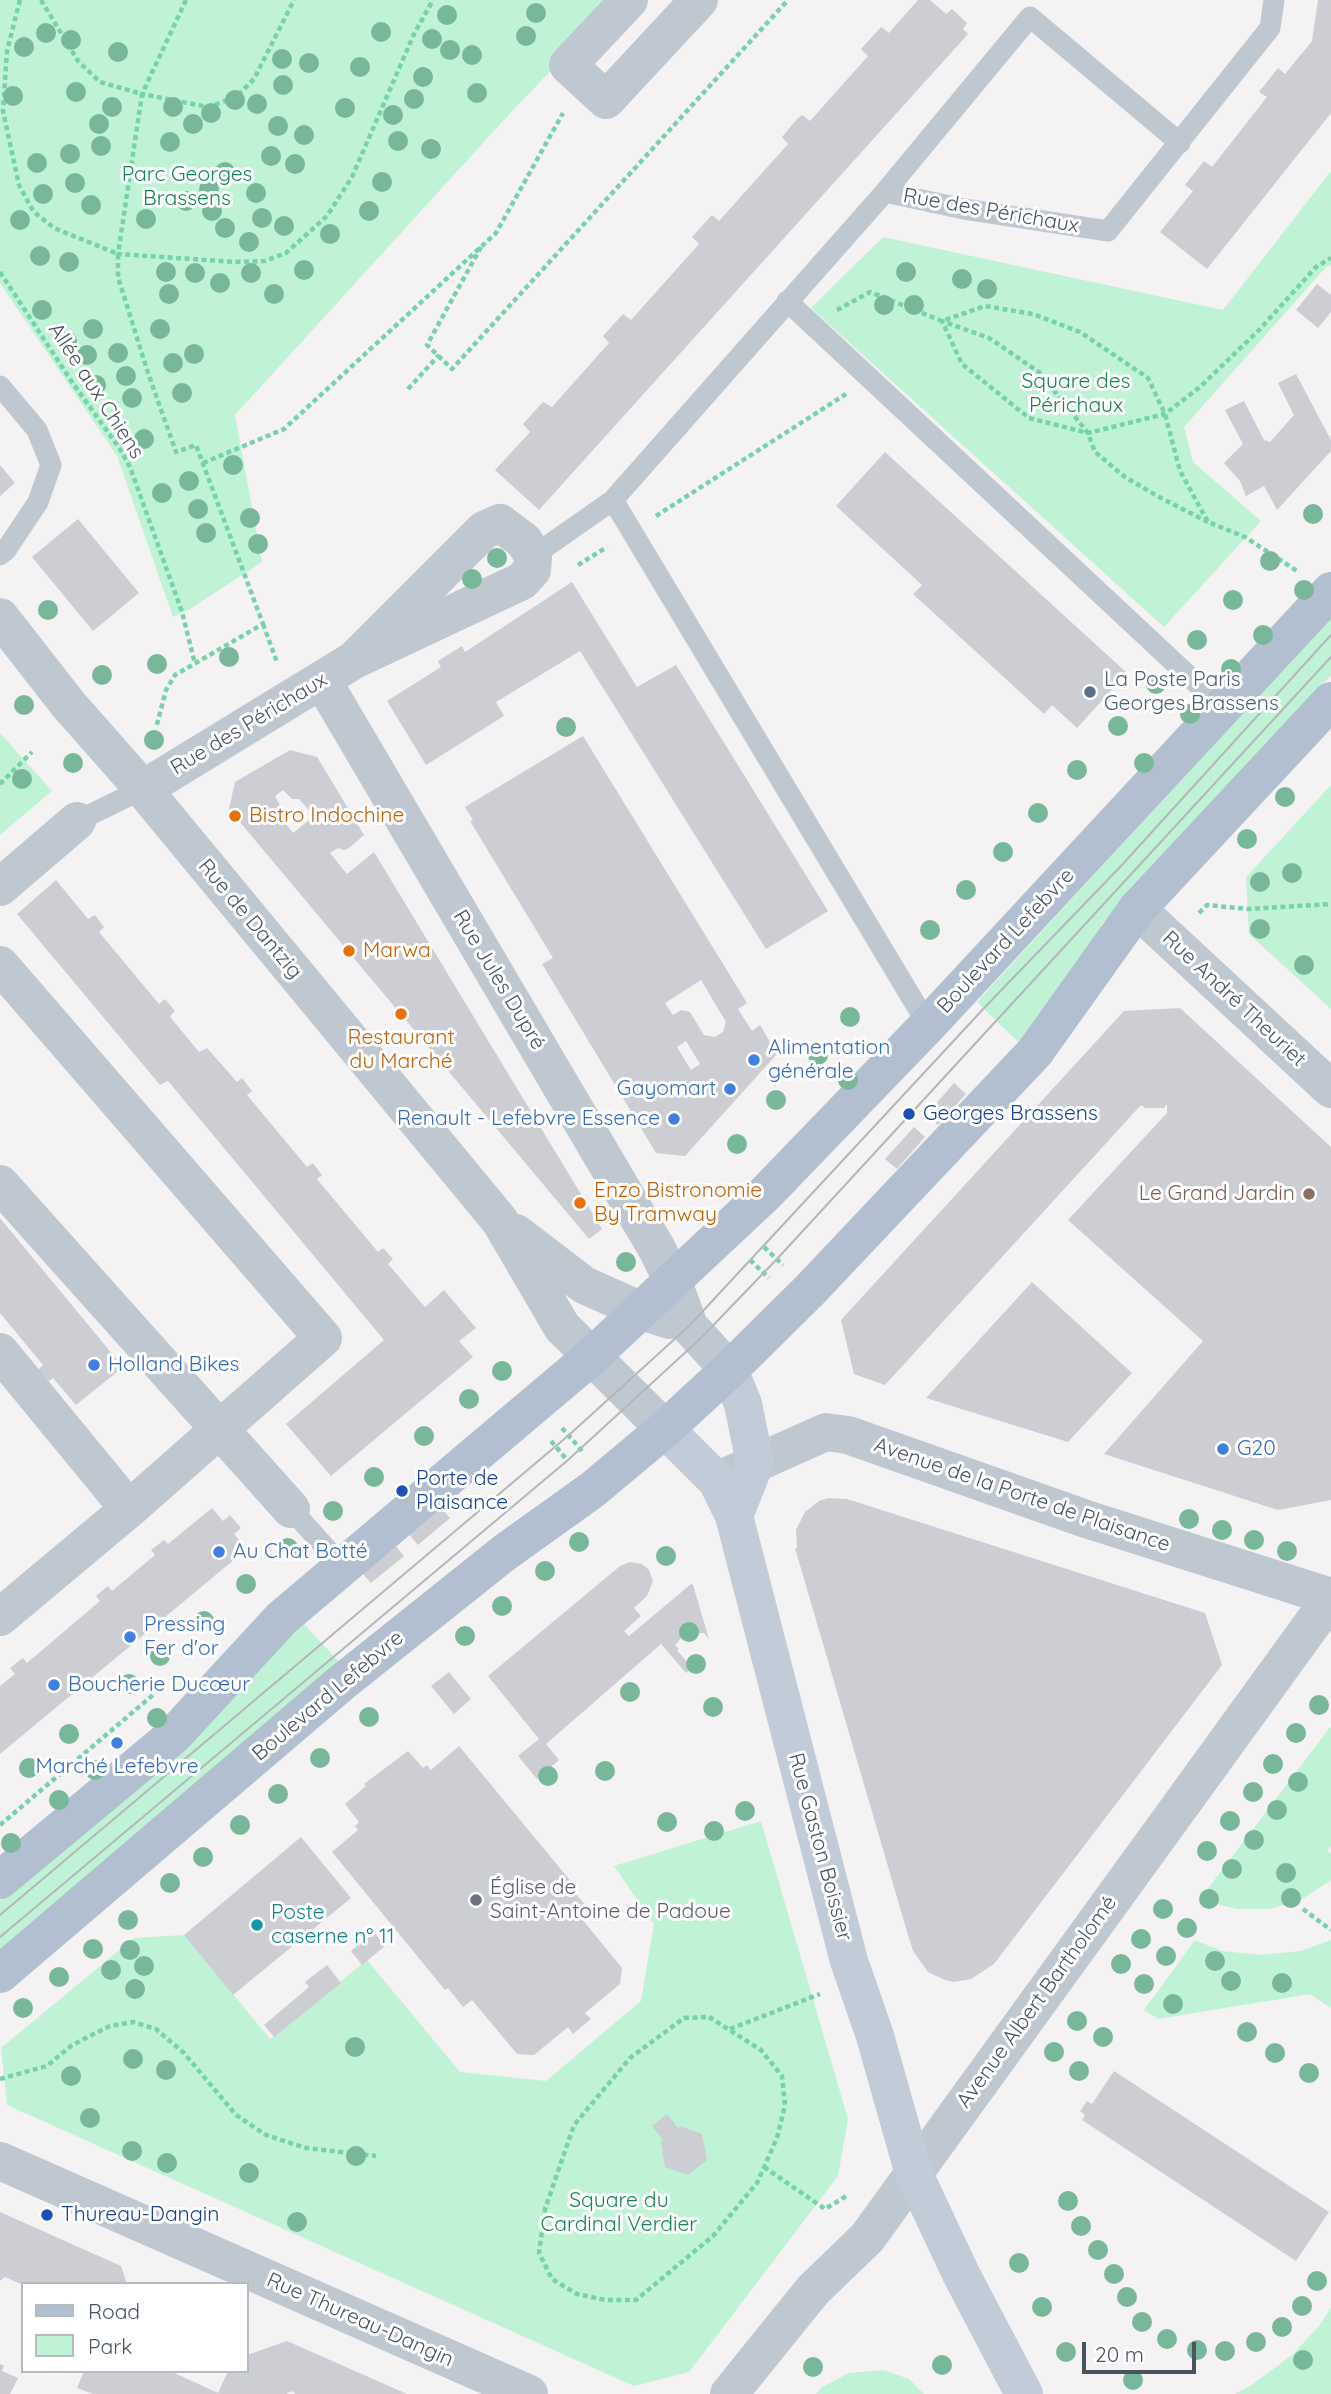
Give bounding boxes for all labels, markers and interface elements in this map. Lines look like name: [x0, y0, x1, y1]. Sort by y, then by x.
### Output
park label: Parc Georges Brassens: [122, 162, 252, 212]
street label: Rue des Périchaux: [901, 183, 1081, 239]
street label: Allée aux Chiens: [43, 318, 149, 464]
park label: Square des Périchaux: [1022, 369, 1130, 419]
street label: Rue des Périchaux: [166, 667, 332, 781]
place label: La Poste Paris Georges Brassens: [1104, 667, 1279, 717]
marker: La Poste Paris Georges Brassens: [1082, 684, 1098, 700]
place label: Bistro Indochine: [249, 803, 404, 829]
marker: Bistro Indochine: [227, 808, 243, 824]
street label: Rue de Dantzig: [193, 854, 307, 984]
street label: Boulevard Lefebvre: [932, 863, 1080, 1019]
street label: Rue Jules Dupré: [447, 905, 551, 1055]
street label: Rue André Theuriet: [1157, 926, 1311, 1072]
place label: Marwa: [363, 938, 431, 964]
marker: Marwa: [341, 943, 357, 959]
marker: Restaurant du Marché: [393, 1006, 409, 1022]
place label: Restaurant du Marché: [347, 1025, 455, 1075]
place label: Alimentation générale: [768, 1035, 890, 1085]
marker: Alimentation générale: [746, 1052, 762, 1068]
place label: Gayomart: [617, 1076, 716, 1102]
marker: Gayomart: [722, 1081, 738, 1097]
place label: Georges Brassens: [923, 1101, 1098, 1127]
place label: Renault - Lefebvre Essence: [397, 1106, 660, 1132]
marker: Georges Brassens: [901, 1106, 917, 1122]
marker: Renault - Lefebvre Essence: [666, 1111, 682, 1127]
place label: Enzo Bistronomie By Tramway: [594, 1178, 762, 1228]
place label: Le Grand Jardin: [1139, 1181, 1295, 1207]
marker: Le Grand Jardin: [1301, 1186, 1317, 1202]
marker: Enzo Bistronomie By Tramway: [572, 1195, 588, 1211]
place label: Holland Bikes: [108, 1352, 239, 1378]
marker: Holland Bikes: [86, 1357, 102, 1373]
street label: Avenue de la Porte de Plaisance: [871, 1432, 1173, 1558]
place label: G20: [1237, 1436, 1276, 1462]
marker: G20: [1215, 1441, 1231, 1457]
place label: Porte de Plaisance: [416, 1466, 508, 1516]
marker: Porte de Plaisance: [394, 1483, 410, 1499]
place label: Au Chat Botté: [233, 1539, 368, 1565]
marker: Au Chat Botté: [211, 1544, 227, 1560]
place label: Pressing Fer d'or: [144, 1612, 225, 1662]
street label: Boulevard Lefebvre: [247, 1625, 409, 1767]
marker: Pressing Fer d'or: [122, 1629, 138, 1645]
place label: Boucherie Ducœur: [68, 1672, 250, 1698]
marker: Boucherie Ducœur: [46, 1677, 62, 1693]
marker: Marché Lefebvre: [109, 1735, 125, 1751]
street label: Rue Gaston Boissier: [783, 1750, 857, 1944]
place label: Marché Lefebvre: [35, 1754, 199, 1780]
place label: Église de Saint-Antoine de Padoue: [490, 1875, 731, 1925]
street label: Avenue Albert Bartholomé: [952, 1891, 1122, 2113]
marker: Église de Saint-Antoine de Padoue: [468, 1892, 484, 1908]
place label: Poste caserne n° 11: [271, 1900, 395, 1950]
marker: Poste caserne n° 11: [249, 1917, 265, 1933]
park label: Square du Cardinal Verdier: [541, 2188, 697, 2238]
place label: Thureau-Dangin: [61, 2202, 219, 2228]
marker: Thureau-Dangin: [39, 2207, 55, 2223]
street label: Rue Thureau-Dangin: [263, 2267, 457, 2373]
legend: [21, 2282, 248, 2373]
text: Road: [88, 2298, 140, 2324]
scale bar: [1086, 2328, 1200, 2372]
text: Park: [88, 2333, 132, 2359]
text: 20 m: [1095, 2341, 1144, 2367]

